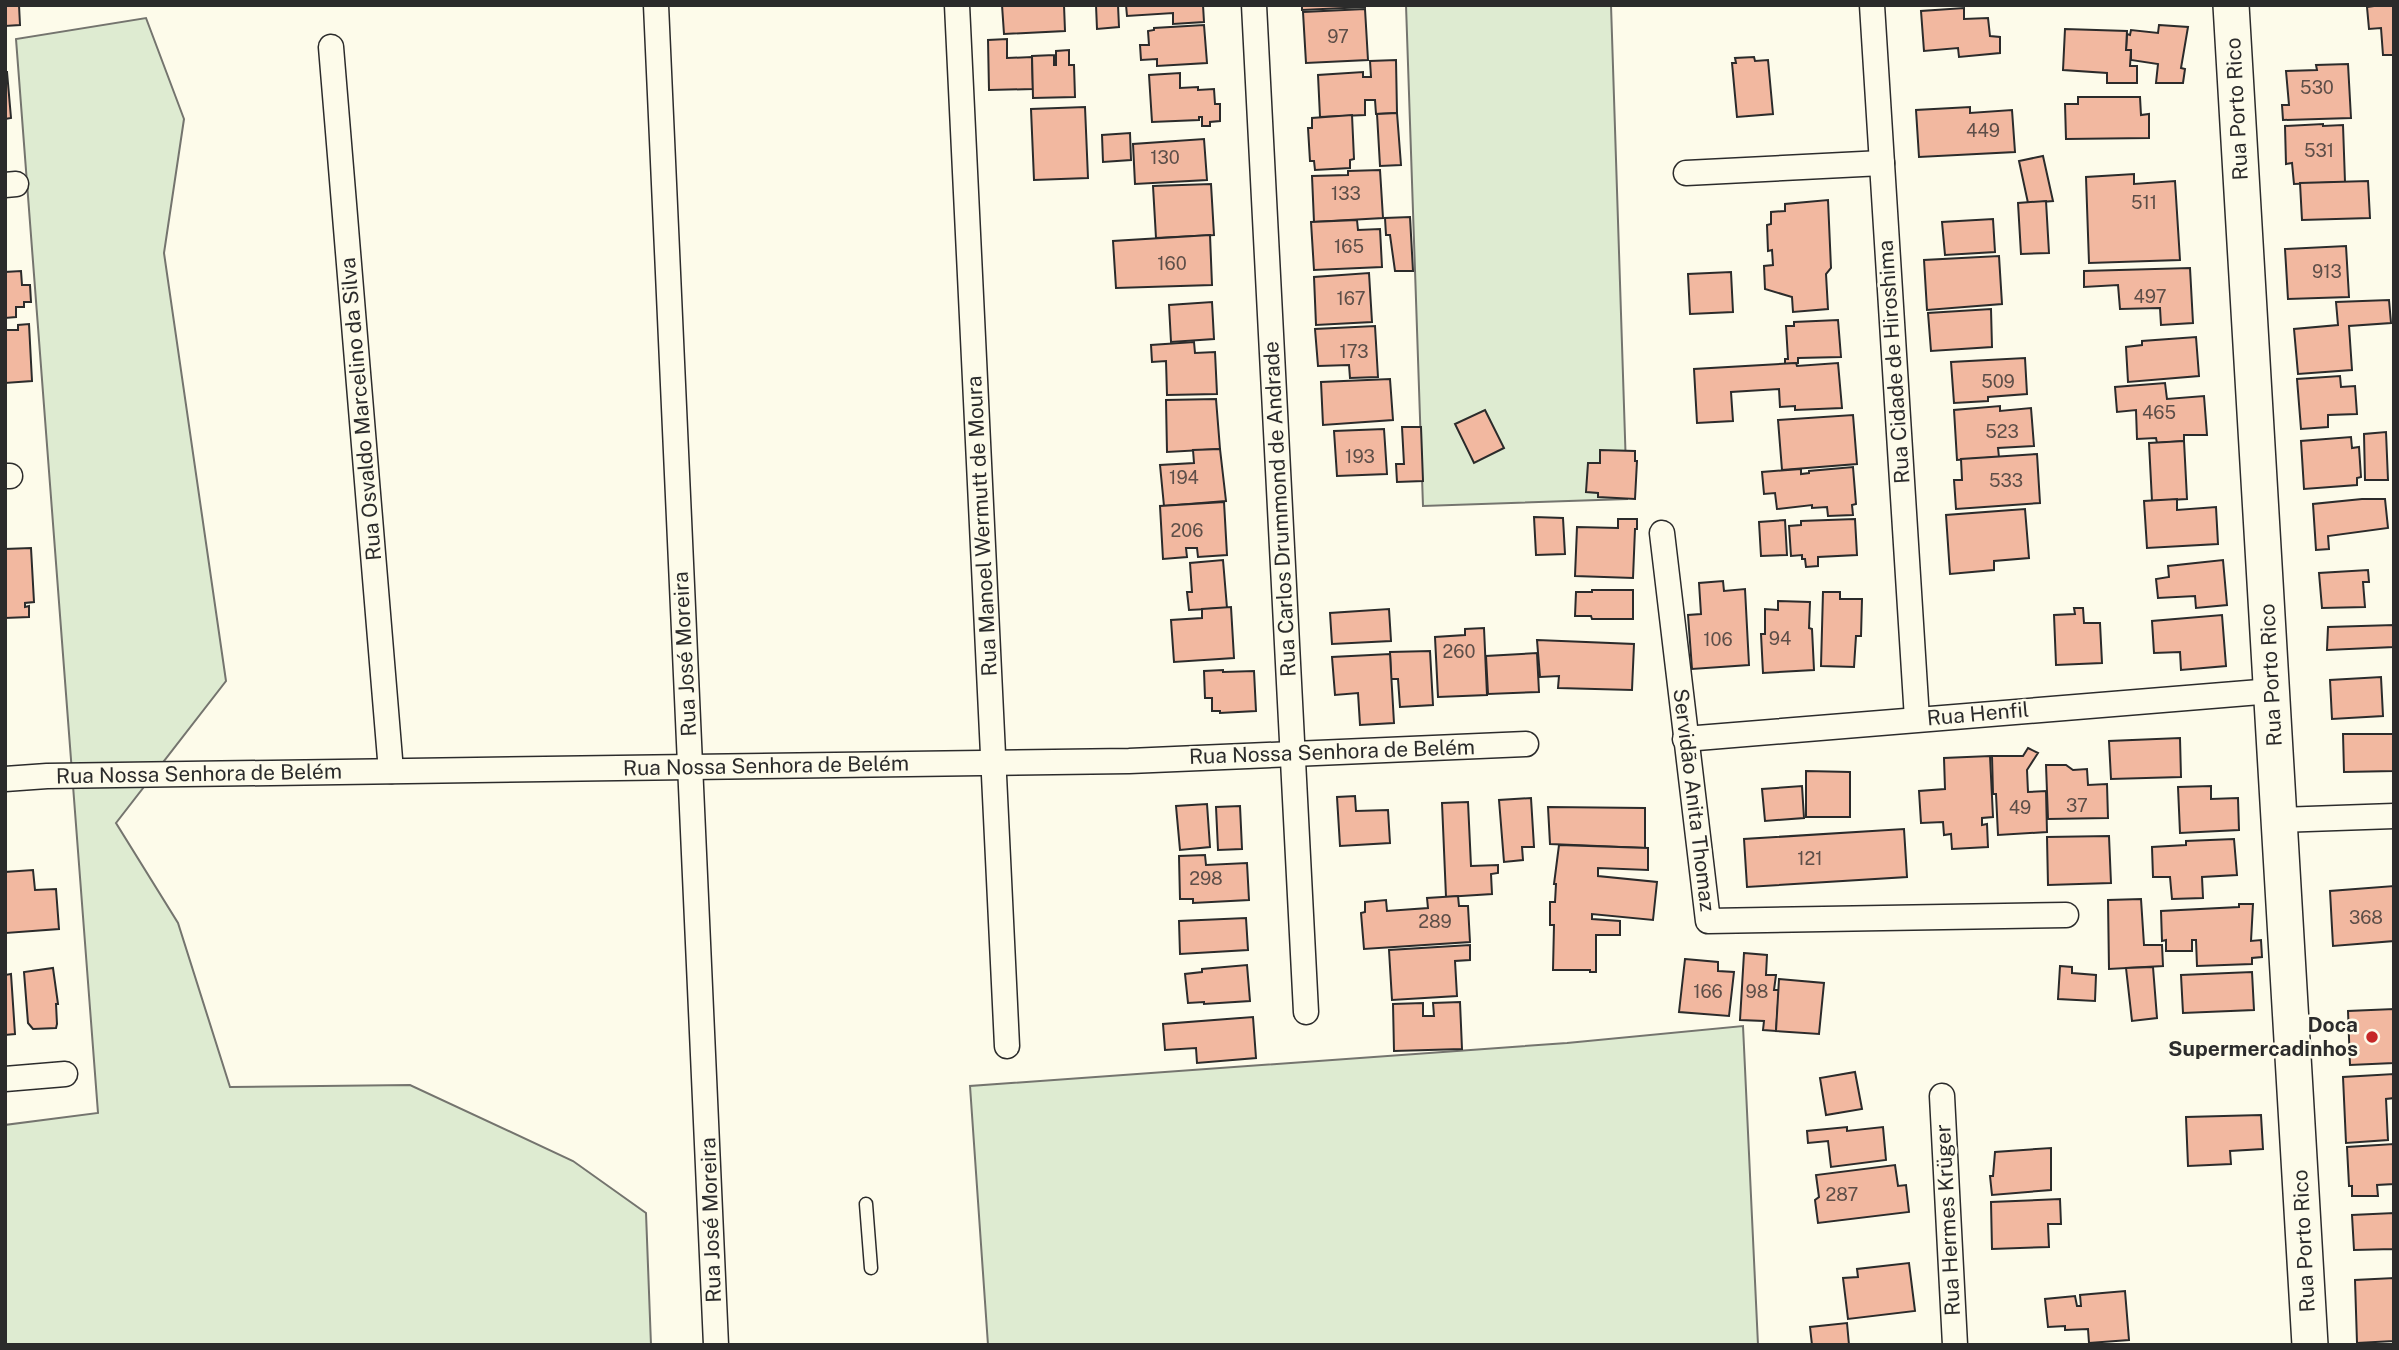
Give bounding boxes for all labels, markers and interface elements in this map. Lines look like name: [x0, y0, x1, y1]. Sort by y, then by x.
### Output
house number: 97: [1327, 26, 1349, 47]
street label: Rua Porto Rico: [2220, 37, 2253, 181]
house number: 530: [2300, 77, 2334, 98]
house number: 449: [1966, 120, 2000, 141]
house number: 531: [2304, 140, 2334, 161]
house number: 130: [1150, 147, 1180, 168]
house number: 133: [1331, 183, 1361, 204]
house number: 511: [2131, 192, 2157, 213]
house number: 165: [1334, 236, 1364, 257]
street label: Rua Cidade de Hiroshima: [1873, 239, 1914, 485]
house number: 160: [1157, 253, 1187, 274]
street label: Rua Osvaldo Marcelino da Silva: [335, 256, 386, 562]
house number: 913: [2312, 261, 2342, 282]
house number: 497: [2133, 286, 2167, 307]
house number: 167: [1336, 288, 1366, 309]
street label: Rua Carlos Drummond de Andrade: [1258, 341, 1301, 678]
house number: 173: [1339, 341, 1369, 362]
house number: 509: [1981, 371, 2015, 392]
street label: Rua Manoel Wermutt de Moura: [961, 375, 1002, 677]
house number: 465: [2142, 402, 2176, 423]
house number: 523: [1985, 421, 2019, 442]
house number: 193: [1345, 446, 1375, 467]
house number: 194: [1169, 467, 1199, 488]
house number: 533: [1989, 470, 2023, 491]
house number: 206: [1171, 520, 1203, 541]
street label: Rua José Moreira: [668, 571, 701, 737]
street label: Rua Porto Rico: [2254, 603, 2287, 747]
house number: 94: [1769, 628, 1791, 649]
house number: 106: [1703, 629, 1733, 650]
house number: 260: [1443, 641, 1475, 662]
street label: Servidão Anita Thomaz: [1668, 687, 1721, 913]
street label: Rua Henfil: [1926, 697, 2030, 730]
street label: Rua Nossa Senhora de Belém: [1189, 734, 1475, 769]
street label: Rua Nossa Senhora de Belém: [623, 751, 909, 780]
street label: Rua Nossa Senhora de Belém: [56, 759, 342, 788]
house number: 37: [2066, 795, 2088, 816]
house number: 49: [2009, 797, 2031, 818]
house number: 121: [1797, 848, 1823, 869]
house number: 298: [1189, 868, 1223, 889]
house number: 368: [2349, 907, 2383, 928]
house number: 289: [1418, 911, 1452, 932]
house number: 166: [1693, 981, 1723, 1002]
house number: 98: [1746, 981, 1768, 1002]
place label: Doca Supermercadinhos: [2168, 1012, 2358, 1061]
marker: Doca Supermercadinhos: [2364, 1029, 2380, 1045]
street label: Rua Hermes Krüger: [1930, 1123, 1965, 1317]
street label: Rua José Moreira: [695, 1137, 726, 1303]
street label: Rua Porto Rico: [2287, 1169, 2320, 1313]
house number: 287: [1826, 1184, 1858, 1205]

